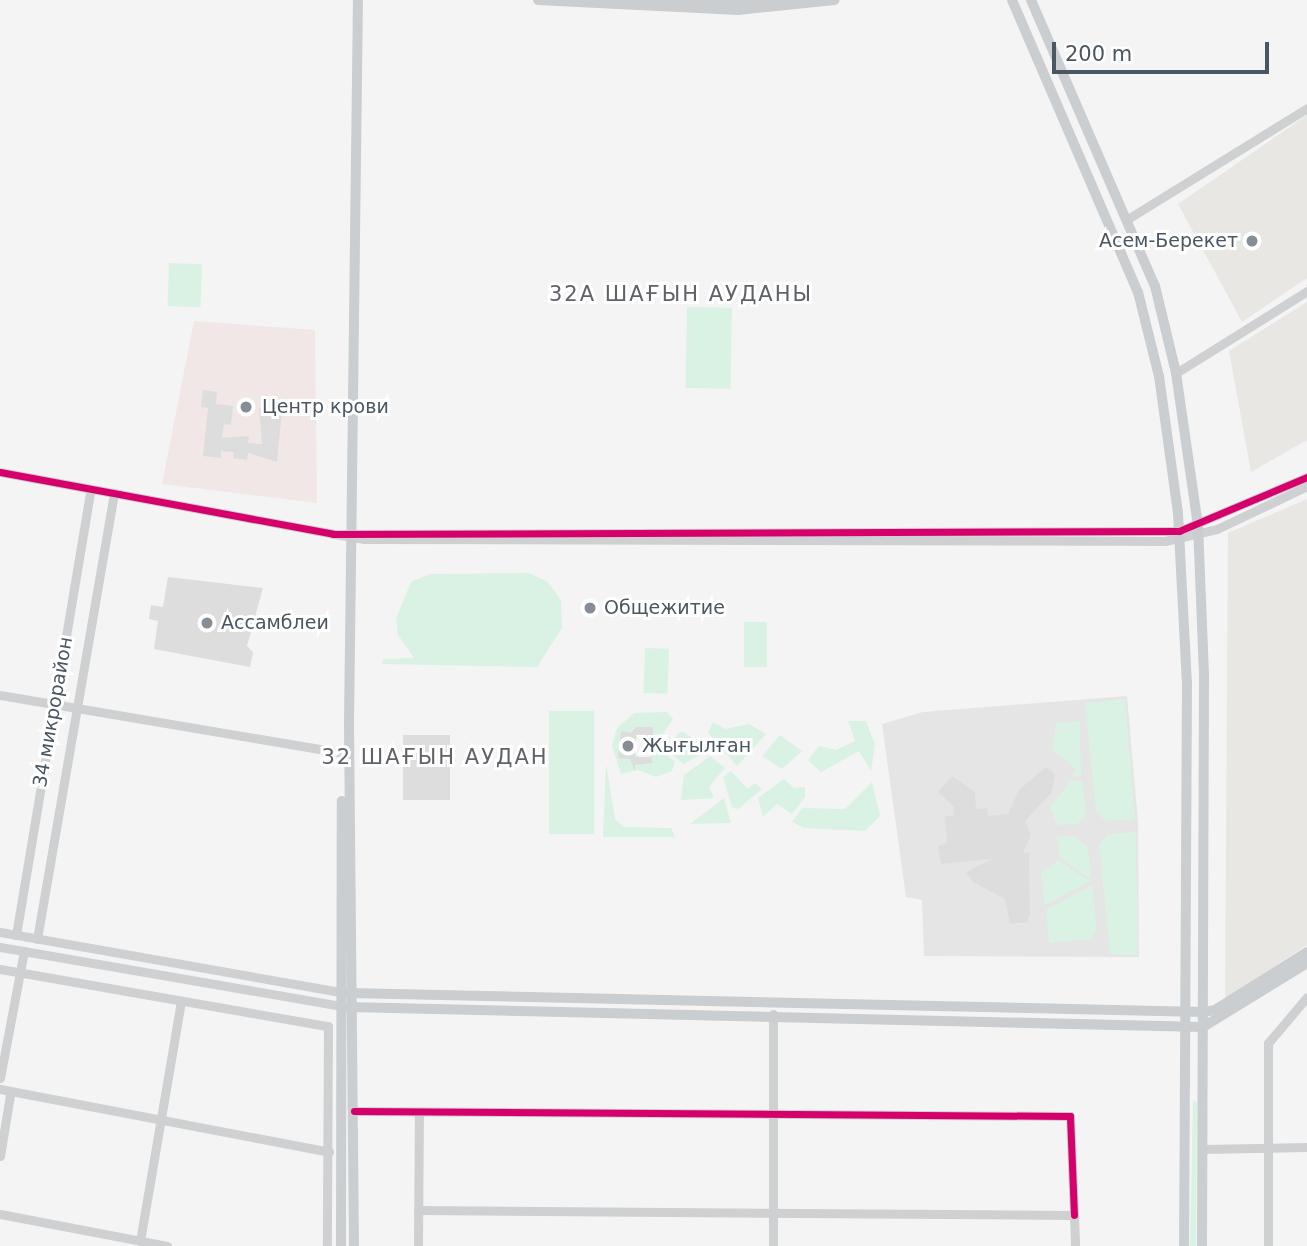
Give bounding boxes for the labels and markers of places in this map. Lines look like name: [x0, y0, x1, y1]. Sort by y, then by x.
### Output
place label: Асем-Берекет: [1099, 230, 1238, 252]
marker: Асем-Берекет: [1244, 233, 1260, 249]
place label: Центр крови: [262, 396, 389, 418]
marker: Центр крови: [236, 397, 256, 417]
place label: Общежитие: [604, 597, 725, 619]
marker: Общежитие: [582, 600, 598, 616]
place label: Ассамблеи: [221, 612, 329, 634]
marker: Ассамблеи: [199, 615, 215, 631]
place label: Жығылған: [642, 735, 751, 757]
marker: Жығылған: [620, 738, 636, 754]

